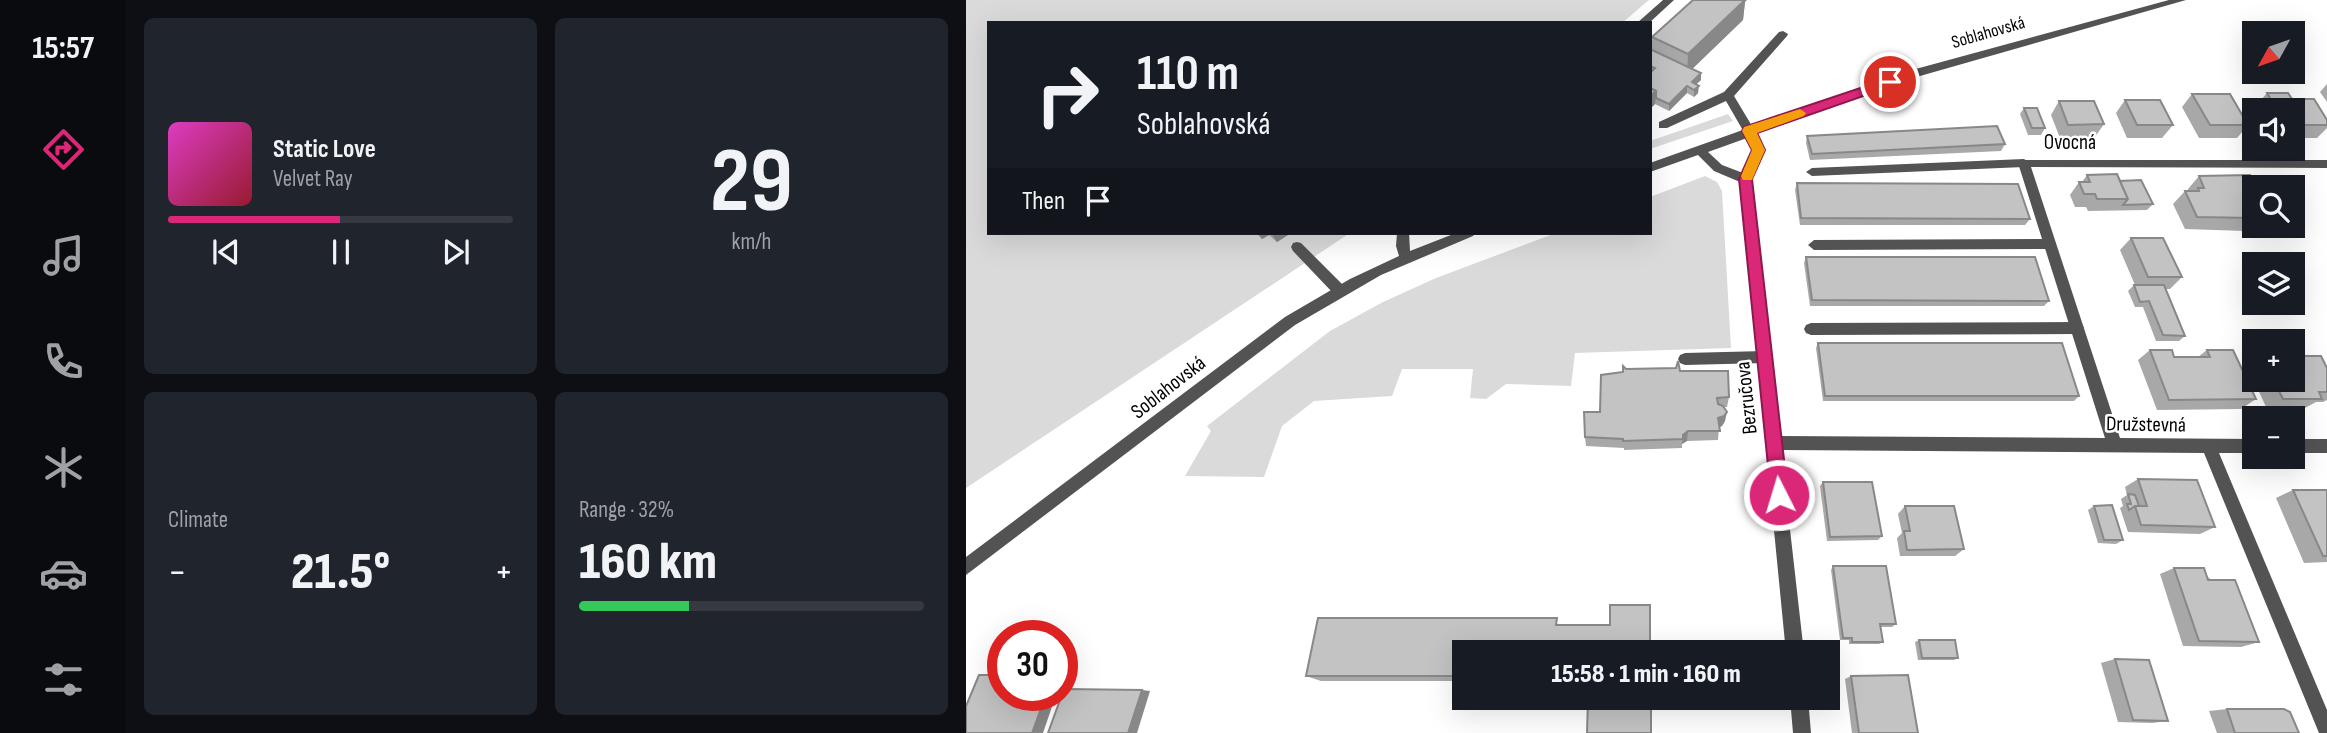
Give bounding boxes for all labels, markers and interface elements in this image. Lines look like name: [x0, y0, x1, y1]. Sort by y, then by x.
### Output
street label: Soblahovská: [1949, 12, 2027, 53]
north arrow: [2242, 21, 2305, 84]
map controls: [2242, 21, 2305, 469]
text: 15:57: [32, 29, 94, 68]
text: 110 m: [1137, 45, 1239, 104]
icon: right: [1022, 49, 1113, 140]
pin: [1860, 52, 1920, 112]
icon: arrive: [1871, 63, 1909, 101]
button: sound: [2242, 98, 2305, 161]
text: Soblahovská: [1137, 105, 1271, 144]
icon: directions: [39, 125, 88, 174]
text: 29: [710, 128, 793, 237]
street label: Ovocná: [2044, 130, 2096, 155]
text: Static Love: [273, 134, 376, 165]
text: Velvet Ray: [273, 165, 353, 193]
button: search: [2242, 175, 2305, 238]
icon: arrive: [1079, 182, 1117, 220]
text: Then: [1022, 186, 1065, 217]
text: km/h: [732, 228, 771, 256]
icon: music: [39, 231, 88, 280]
icon: previous: [207, 233, 245, 271]
icon: pause: [322, 233, 360, 271]
icon: next: [437, 233, 475, 271]
button: layers: [2242, 252, 2305, 315]
button: +: [2242, 329, 2305, 392]
icon: phone: [39, 337, 88, 386]
street label: Soblahovská: [1126, 351, 1211, 424]
street label: Bezručova: [1730, 360, 1763, 436]
button: −: [2242, 406, 2305, 469]
street label: Družstevná: [2106, 411, 2186, 438]
icon: climate: [39, 443, 88, 492]
position arrow: [1742, 458, 1816, 532]
text: Range · 32%: [579, 496, 674, 524]
text: Climate: [168, 506, 228, 534]
text: 160 km: [579, 531, 717, 594]
text: 21.5°: [291, 541, 390, 604]
icon: car: [39, 549, 88, 598]
text: −: [168, 550, 187, 595]
text: +: [494, 550, 513, 595]
speed limit sign: 30: [987, 620, 1078, 711]
icon: filters: [39, 655, 88, 704]
text: 15:58 · 1 min · 160 m: [1551, 659, 1741, 690]

